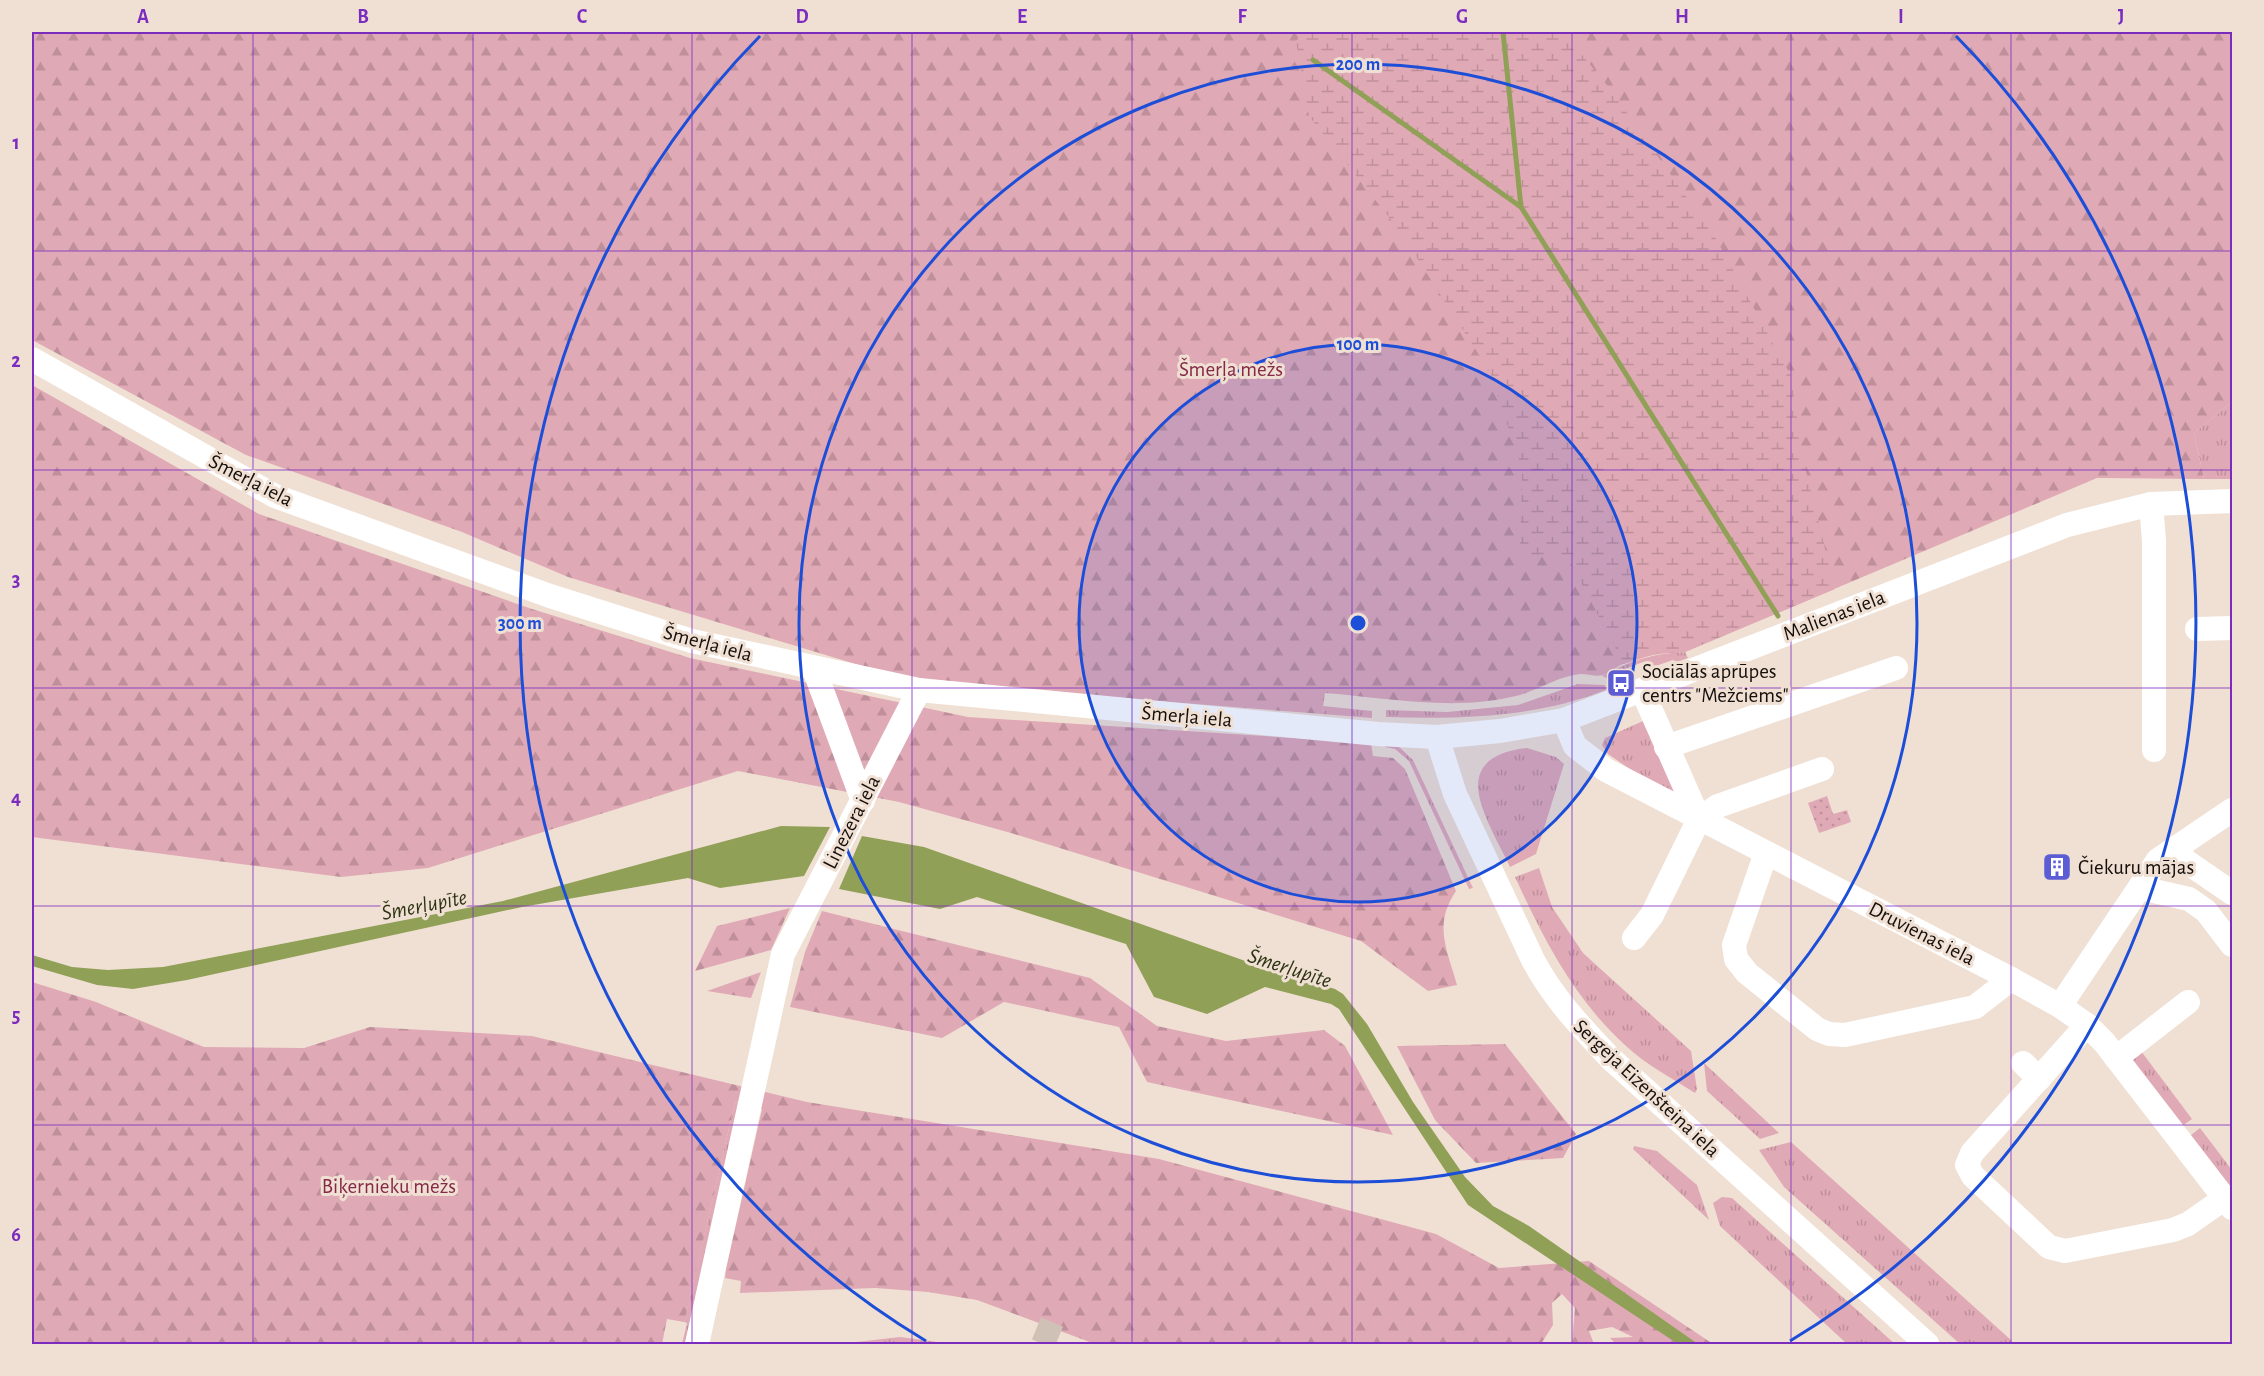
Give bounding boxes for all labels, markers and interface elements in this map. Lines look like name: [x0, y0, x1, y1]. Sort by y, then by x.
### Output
text: A: [137, 7, 149, 27]
text: B: [357, 7, 369, 27]
text: C: [577, 7, 588, 27]
text: D: [795, 7, 809, 27]
text: E: [1017, 7, 1027, 27]
text: F: [1237, 7, 1247, 27]
text: G: [1456, 7, 1468, 27]
text: H: [1675, 7, 1689, 27]
text: I: [1898, 7, 1904, 27]
text: J: [2118, 7, 2124, 27]
text: 200 m: [1336, 56, 1380, 74]
text: 1: [12, 133, 20, 153]
text: 100 m: [1337, 336, 1379, 354]
text: 2: [11, 351, 21, 371]
park label: Šmerļa mežs: [1179, 357, 1283, 382]
street label: Šmerļa iela: [205, 449, 297, 512]
text: 3: [12, 570, 20, 590]
street label: Malienas iela: [1780, 586, 1888, 645]
centre of rings: [1348, 613, 1368, 633]
text: 300 m: [498, 615, 542, 633]
street label: Šmerļa iela: [661, 620, 755, 667]
place label: Sociālās aprūpes centrs "Mežciems": [1642, 661, 1789, 706]
bus stop icon: Sociālās aprūpes centrs "Mežciems": [1605, 667, 1637, 699]
street label: Šmerļa iela: [1141, 700, 1234, 733]
street label: Linezera iela: [819, 772, 884, 872]
text: 4: [11, 788, 21, 808]
building icon: Čiekuru mājas: [2041, 851, 2073, 883]
place label: Čiekuru mājas: [2078, 855, 2194, 878]
water label: Šmerļupīte: [379, 885, 469, 926]
street label: Druvienas iela: [1865, 898, 1978, 969]
water label: Šmerļupīte: [1245, 943, 1335, 994]
text: 5: [12, 1006, 20, 1026]
street label: Sergeja Eizenšteina iela: [1570, 1015, 1724, 1161]
park label: Biķernieku mežs: [322, 1176, 456, 1199]
text: 6: [11, 1225, 21, 1245]

